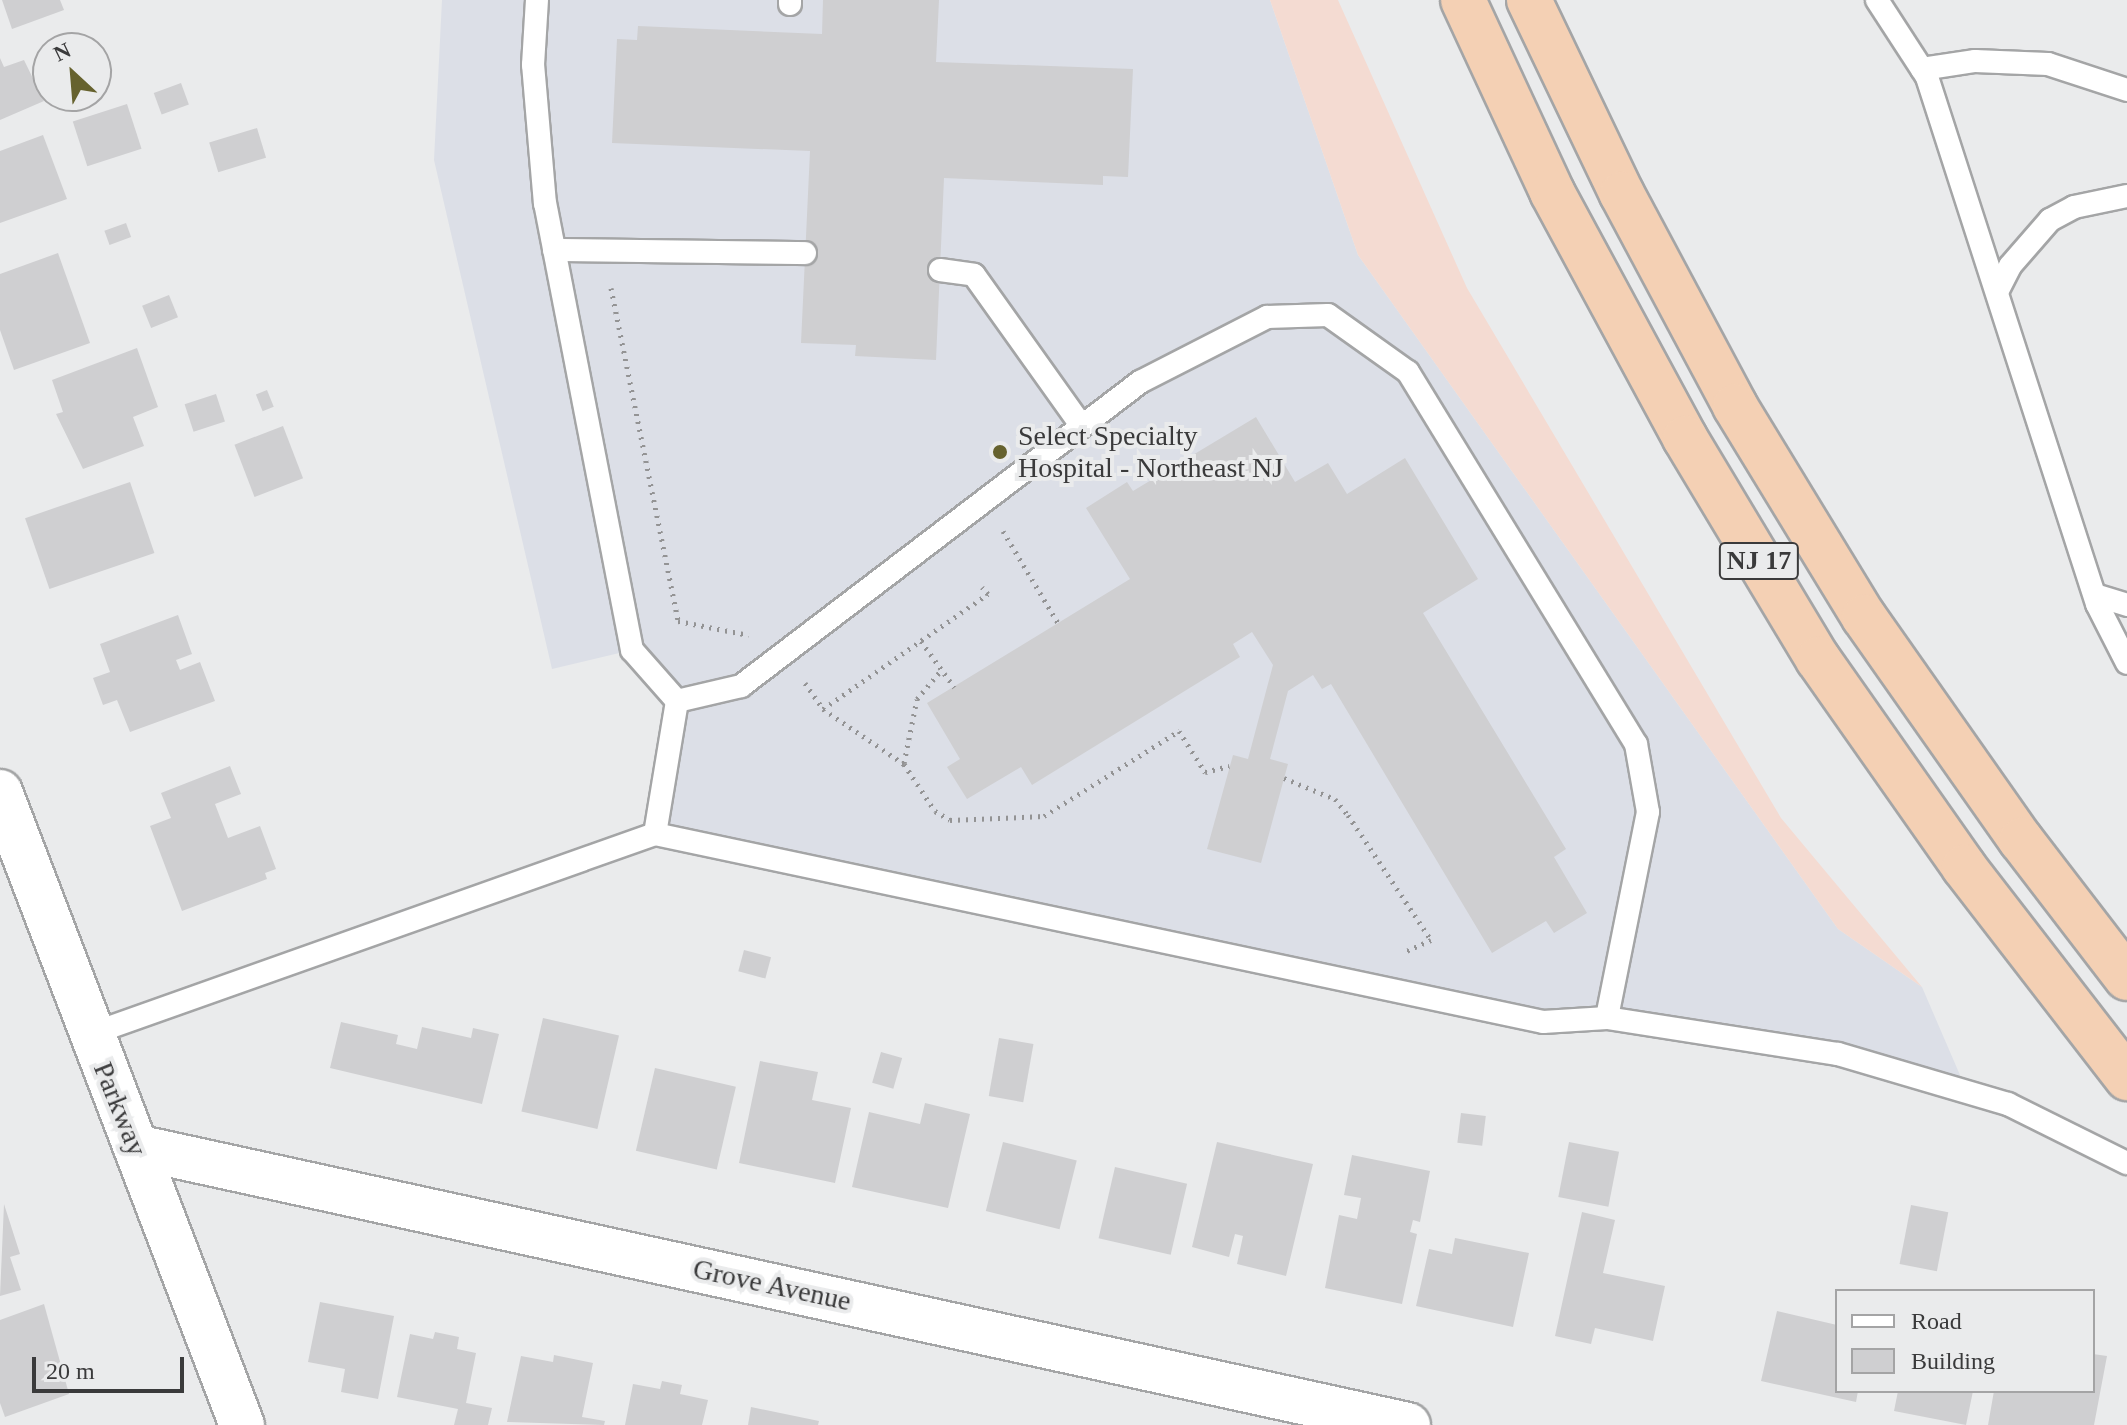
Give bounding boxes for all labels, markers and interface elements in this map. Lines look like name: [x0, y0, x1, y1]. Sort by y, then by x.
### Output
north arrow: [32, 32, 112, 112]
text: N: [50, 37, 75, 66]
place label: Select Specialty Hospital - Northeast NJ: [1018, 419, 1283, 485]
marker: Select Specialty Hospital - Northeast NJ: [989, 441, 1011, 463]
road number: NJ 17: [1717, 539, 1801, 583]
street label: Parkway: [86, 1057, 154, 1161]
street label: Grove Avenue: [689, 1252, 855, 1318]
legend: [1835, 1289, 2095, 1393]
text: Road: [1911, 1308, 1962, 1334]
scale bar: [36, 1341, 188, 1391]
text: Building: [1911, 1348, 1995, 1374]
text: 20 m: [46, 1358, 95, 1384]

